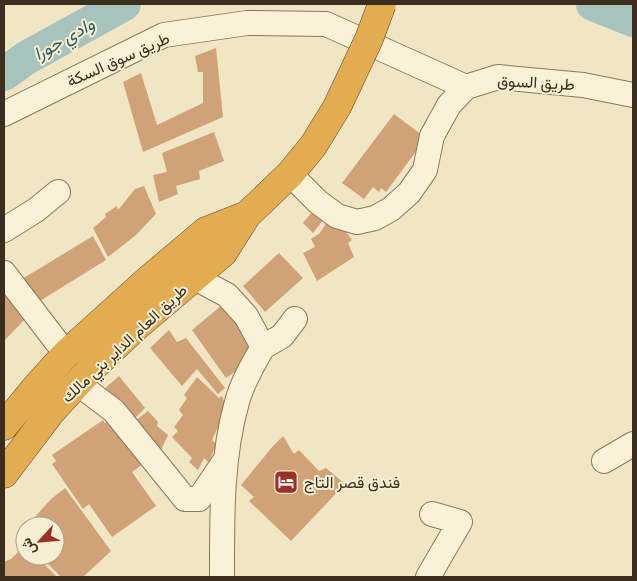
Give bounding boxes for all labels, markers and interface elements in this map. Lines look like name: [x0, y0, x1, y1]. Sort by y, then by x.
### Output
water label: وادي جورا: [30, 13, 100, 69]
street label: طريق سوق السكة: [64, 28, 173, 91]
street label: طريق السوق: [497, 71, 575, 95]
street label: طريق العام الداير بني مالك: [58, 280, 194, 409]
hotel icon: فندق قصر التاج: [273, 469, 299, 495]
place label: فندق قصر التاج: [304, 473, 400, 494]
north arrow: [15, 516, 65, 566]
text: ش: [17, 535, 40, 558]

